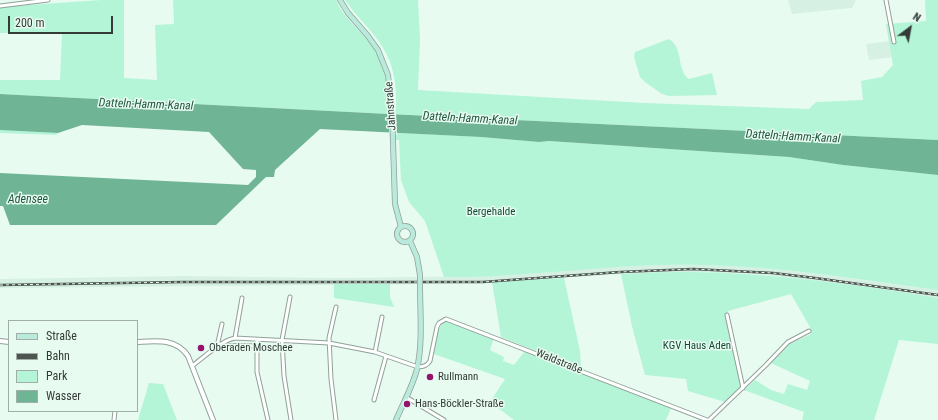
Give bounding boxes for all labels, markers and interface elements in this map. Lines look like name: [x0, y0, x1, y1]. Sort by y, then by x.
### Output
scale bar: [10, 8, 115, 34]
north arrow: [890, 8, 930, 48]
text: N: [910, 10, 923, 25]
text: 200 m: [15, 16, 45, 30]
street label: Jahnstraße: [383, 81, 399, 131]
water label: Datteln-Hamm-Kanal: [98, 96, 194, 114]
water label: Datteln-Hamm-Kanal: [422, 109, 518, 129]
water label: Datteln-Hamm-Kanal: [745, 127, 841, 147]
water label: Adensee: [8, 193, 48, 207]
park label: Bergehalde: [467, 205, 515, 219]
legend: [8, 320, 138, 412]
text: Straße: [46, 329, 77, 343]
park label: KGV Haus Aden: [663, 339, 731, 353]
place label: Oberaden Moschee: [209, 341, 293, 355]
marker: Oberaden Moschee: [196, 343, 206, 353]
street label: Waldstraße: [534, 347, 584, 377]
text: Bahn: [46, 349, 70, 363]
text: Park: [46, 369, 67, 383]
place label: Rullmann: [438, 370, 478, 384]
marker: Rullmann: [425, 372, 435, 382]
text: Wasser: [46, 389, 81, 403]
place label: Hans-Böckler-Straße: [415, 397, 504, 411]
marker: Hans-Böckler-Straße: [402, 399, 412, 409]

